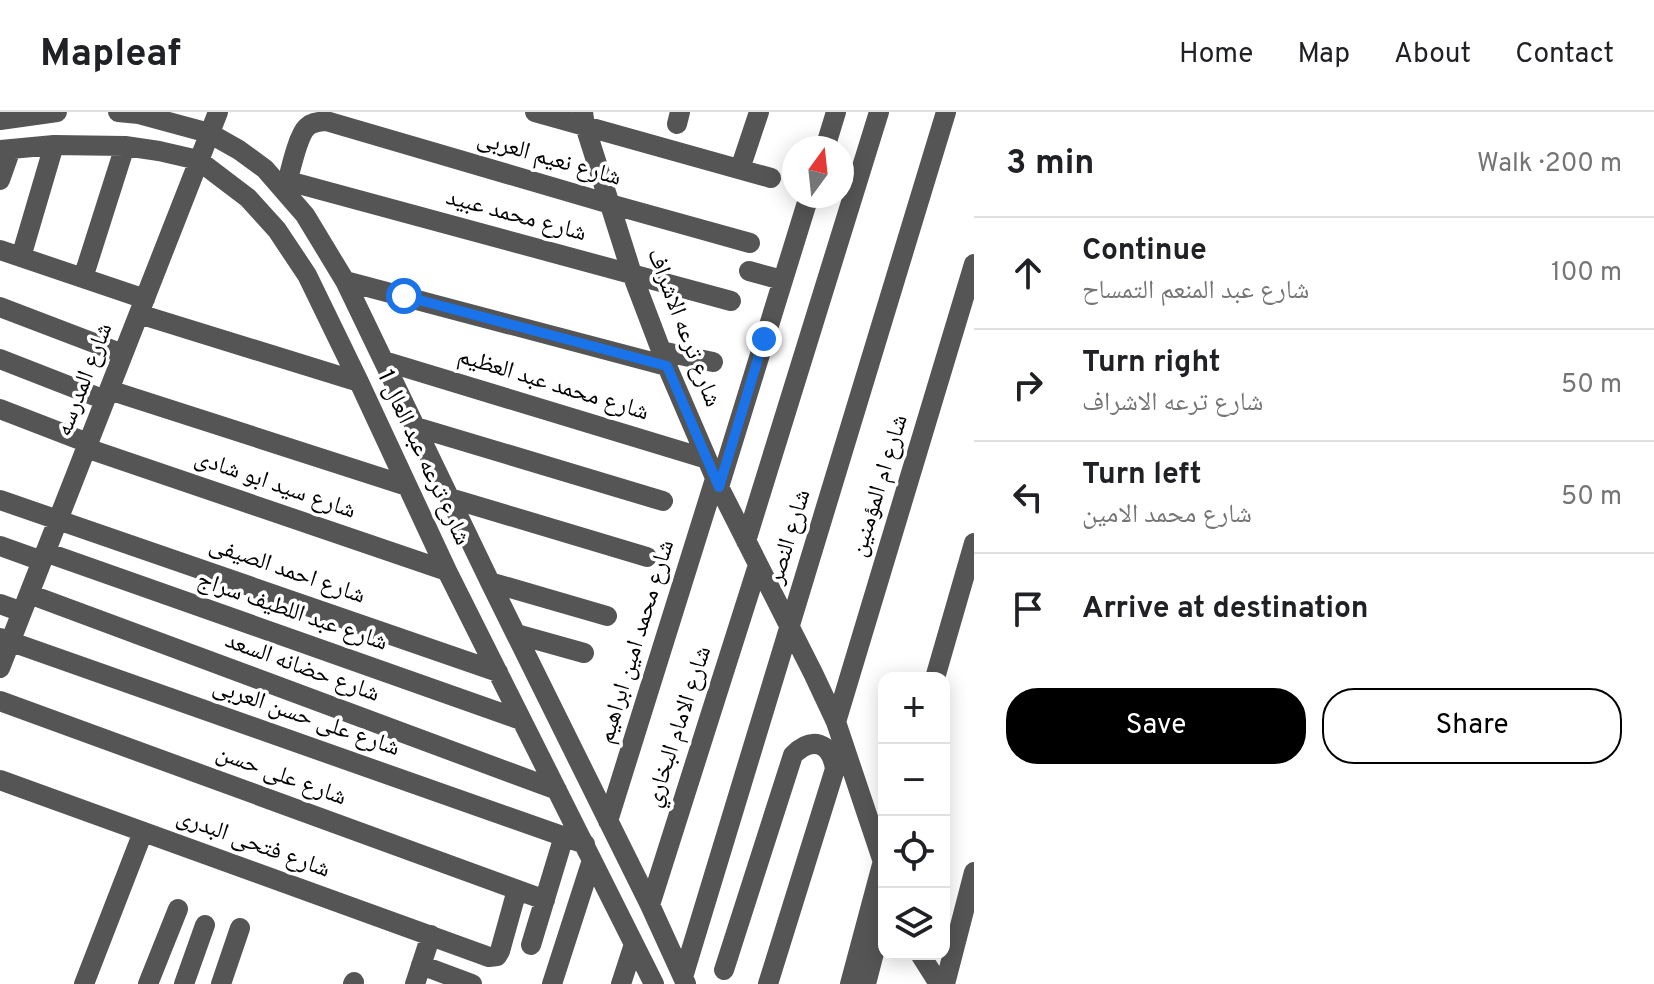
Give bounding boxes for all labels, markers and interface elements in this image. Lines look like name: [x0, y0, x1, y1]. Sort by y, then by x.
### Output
text: Mapleaf: [40, 31, 181, 80]
text: Home: [1179, 37, 1253, 73]
text: Map: [1297, 37, 1350, 73]
text: About: [1394, 37, 1471, 73]
text: Contact: [1515, 37, 1614, 73]
street label: شارع نعيم العربى: [474, 124, 624, 194]
north arrow: [782, 136, 854, 208]
text: 3 min: [1006, 143, 1094, 186]
text: Walk · 200 m: [1477, 148, 1622, 181]
street label: شارع محمد عبيد: [442, 183, 590, 249]
text: Continue: [1082, 233, 1207, 270]
street label: شارع ترعه الاشراف: [639, 244, 727, 412]
icon: ahead: [1006, 251, 1050, 295]
text: 100 m: [1551, 257, 1622, 290]
text: شارع عبد المنعم التمساح: [1082, 275, 1309, 308]
route start: [386, 278, 422, 314]
street label: شارع المدرسه: [50, 319, 120, 441]
route end: [746, 321, 782, 357]
street label: شارع محمد عبد العظيم: [454, 342, 652, 428]
text: Turn right: [1082, 345, 1220, 382]
icon: right: [1006, 363, 1050, 407]
street label: شارع ترعه عبد العال 1: [369, 366, 477, 550]
text: 50 m: [1561, 369, 1622, 402]
text: شارع ترعه الاشراف: [1082, 387, 1263, 420]
street label: شارع ام المؤمنين: [844, 411, 916, 561]
street label: شارع سيد ابو شادى: [190, 443, 360, 527]
text: Turn left: [1082, 457, 1202, 494]
icon: left: [1006, 475, 1050, 519]
text: 50 m: [1561, 481, 1622, 514]
street label: شارع النصر: [761, 486, 819, 589]
text: شارع محمد الامين: [1082, 499, 1252, 532]
street label: شارع احمد الصيفى: [205, 530, 369, 612]
street label: شارع محمد امين ابراهيم: [592, 537, 682, 747]
street label: شارع عبد اللطيف سراج: [193, 565, 391, 659]
icon: arrive: [1006, 587, 1050, 631]
text: Arrive at destination: [1082, 591, 1368, 628]
street label: شارع حضانه السعد: [221, 626, 383, 710]
street label: شارع الامام البخاري: [639, 643, 721, 812]
street label: شارع على حسن العربى: [209, 672, 403, 764]
map controls: [878, 672, 950, 960]
button: +: [878, 672, 950, 744]
button: Save: [1006, 688, 1306, 764]
button: Share: [1322, 688, 1622, 764]
street label: شارع على حسن: [212, 739, 350, 813]
button: −: [878, 744, 950, 816]
street label: شارع فتحى البدرى: [172, 802, 334, 886]
button: locate: [878, 816, 950, 888]
button: layers: [878, 888, 950, 960]

